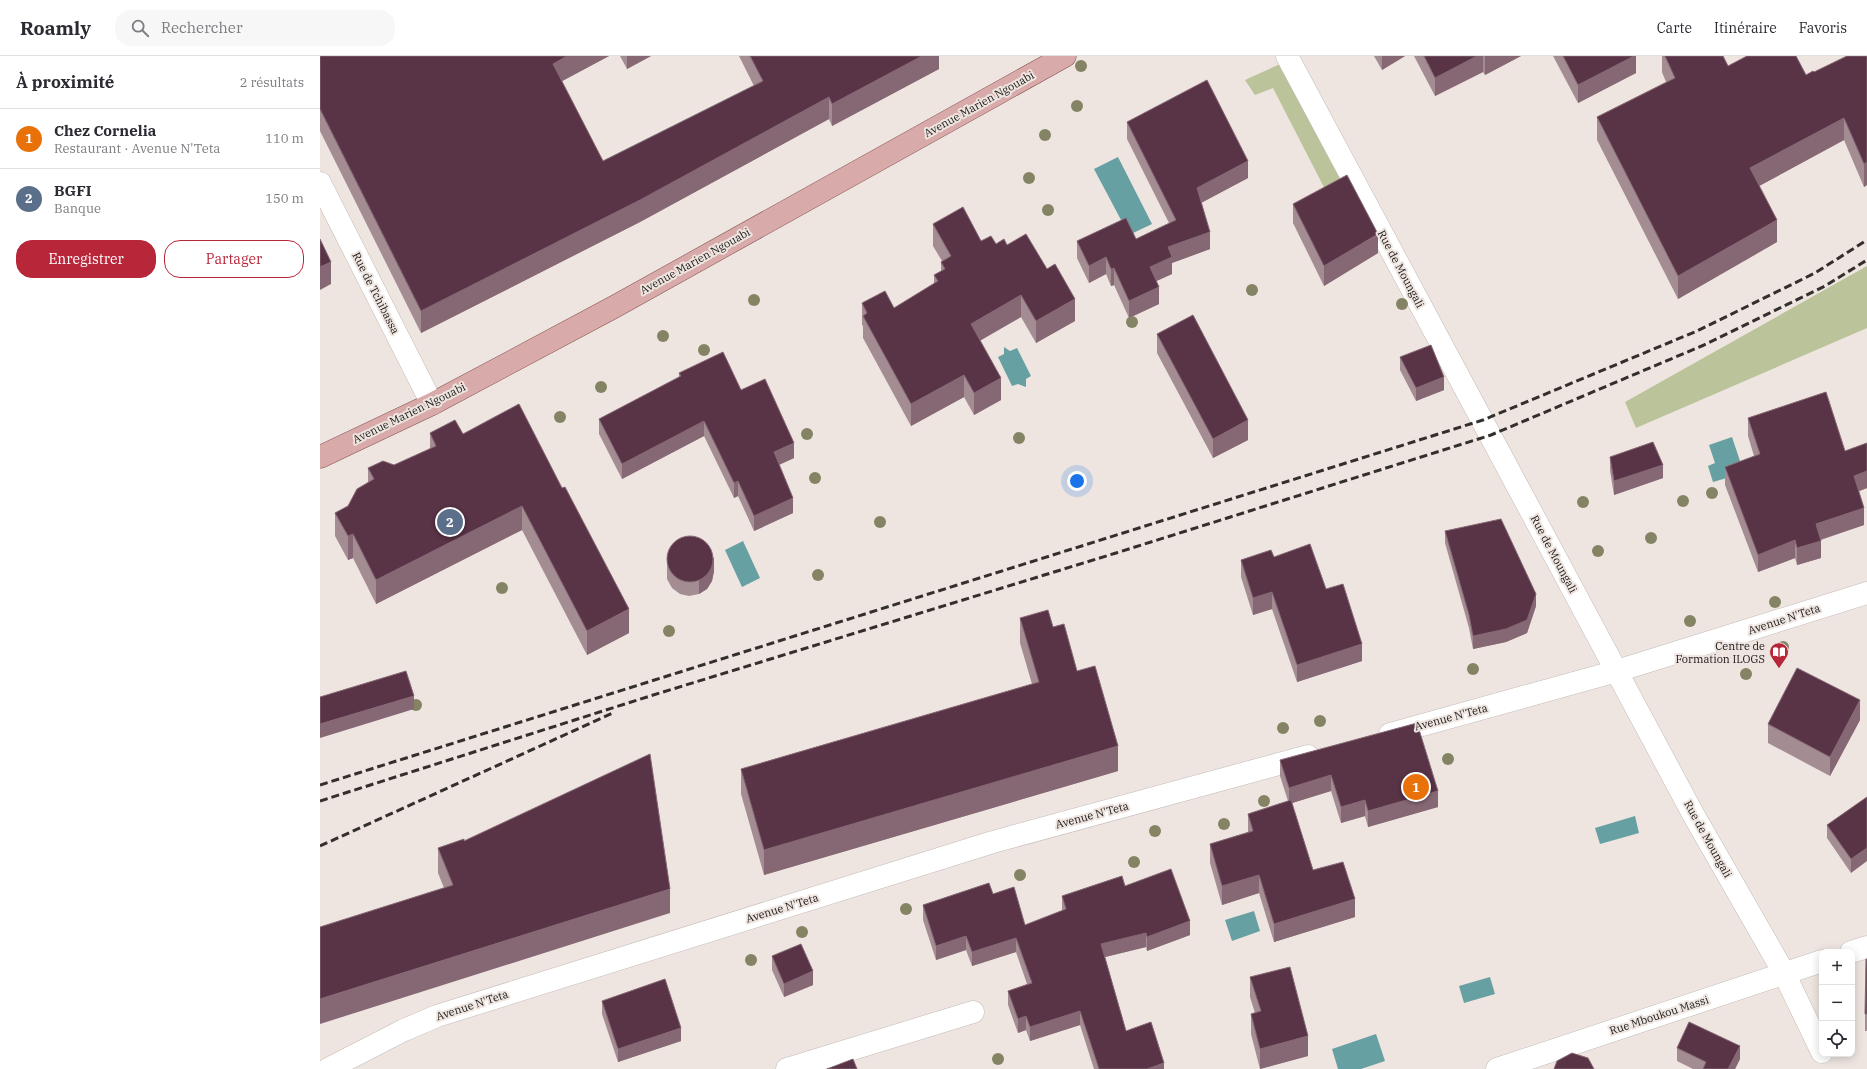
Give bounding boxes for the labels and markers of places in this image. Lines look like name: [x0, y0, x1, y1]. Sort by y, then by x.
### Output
pin: 2: [437, 507, 463, 537]
place label: Centre de Formation ILOGS: [1675, 639, 1765, 666]
library icon: Centre de Formation ILOGS: [1768, 641, 1790, 669]
pin: 1: [1403, 772, 1429, 802]

